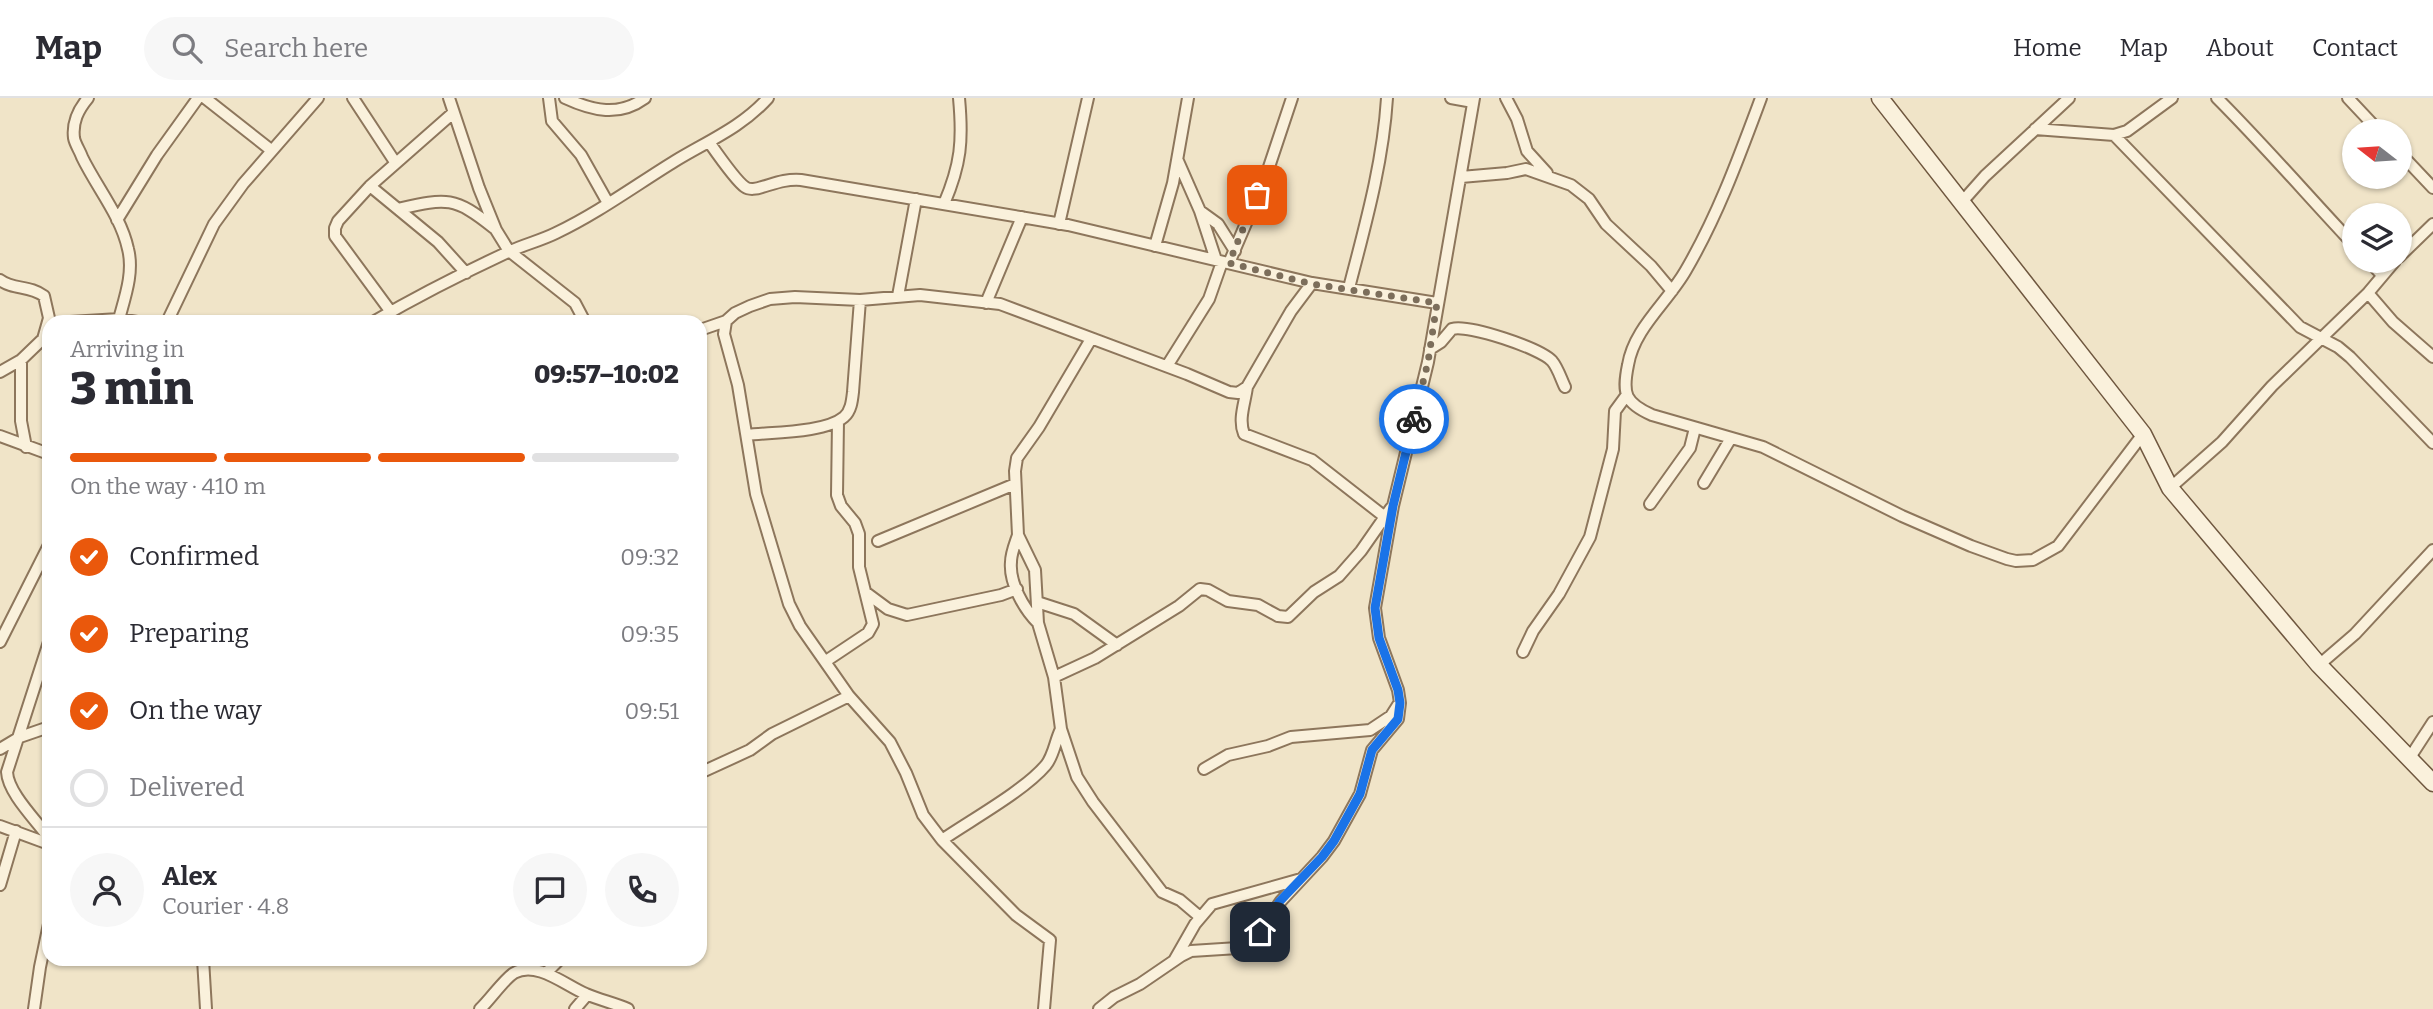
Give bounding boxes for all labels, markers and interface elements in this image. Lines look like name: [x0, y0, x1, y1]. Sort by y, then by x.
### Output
search box: [144, 17, 634, 80]
text: Map: [35, 28, 102, 68]
icon: search: [168, 29, 206, 67]
text: Search here: [224, 33, 368, 64]
text: Home: [2013, 34, 2082, 62]
text: Map: [2120, 34, 2168, 62]
text: About: [2206, 34, 2274, 62]
text: Contact: [2312, 34, 2398, 62]
north arrow: [2342, 119, 2412, 189]
map controls: [2342, 119, 2412, 273]
pin: [1227, 165, 1287, 225]
icon: bag: [1238, 176, 1276, 214]
button: layers: [2342, 203, 2412, 273]
text: Arriving in: [70, 335, 184, 363]
text: 09:57–10:02: [534, 359, 679, 390]
text: 3 min: [70, 361, 193, 416]
courier: [1379, 384, 1449, 454]
icon: bike: [1395, 400, 1433, 438]
text: On the way · 410 m: [70, 472, 266, 500]
icon: check: [70, 538, 108, 576]
text: Confirmed: [129, 541, 259, 572]
text: 09:32: [620, 543, 679, 571]
icon: check: [70, 615, 108, 653]
text: Preparing: [129, 618, 249, 649]
text: 09:35: [621, 620, 679, 648]
icon: check: [70, 692, 108, 730]
text: On the way: [129, 695, 262, 726]
text: 09:51: [625, 697, 679, 725]
text: Delivered: [129, 772, 244, 803]
button: person: [70, 853, 144, 927]
button: chat: [513, 853, 587, 927]
button: phone: [605, 853, 679, 927]
text: Alex: [162, 861, 217, 892]
text: Courier · 4.8: [162, 892, 289, 920]
pin: [1230, 902, 1290, 962]
icon: home: [1241, 913, 1279, 951]

